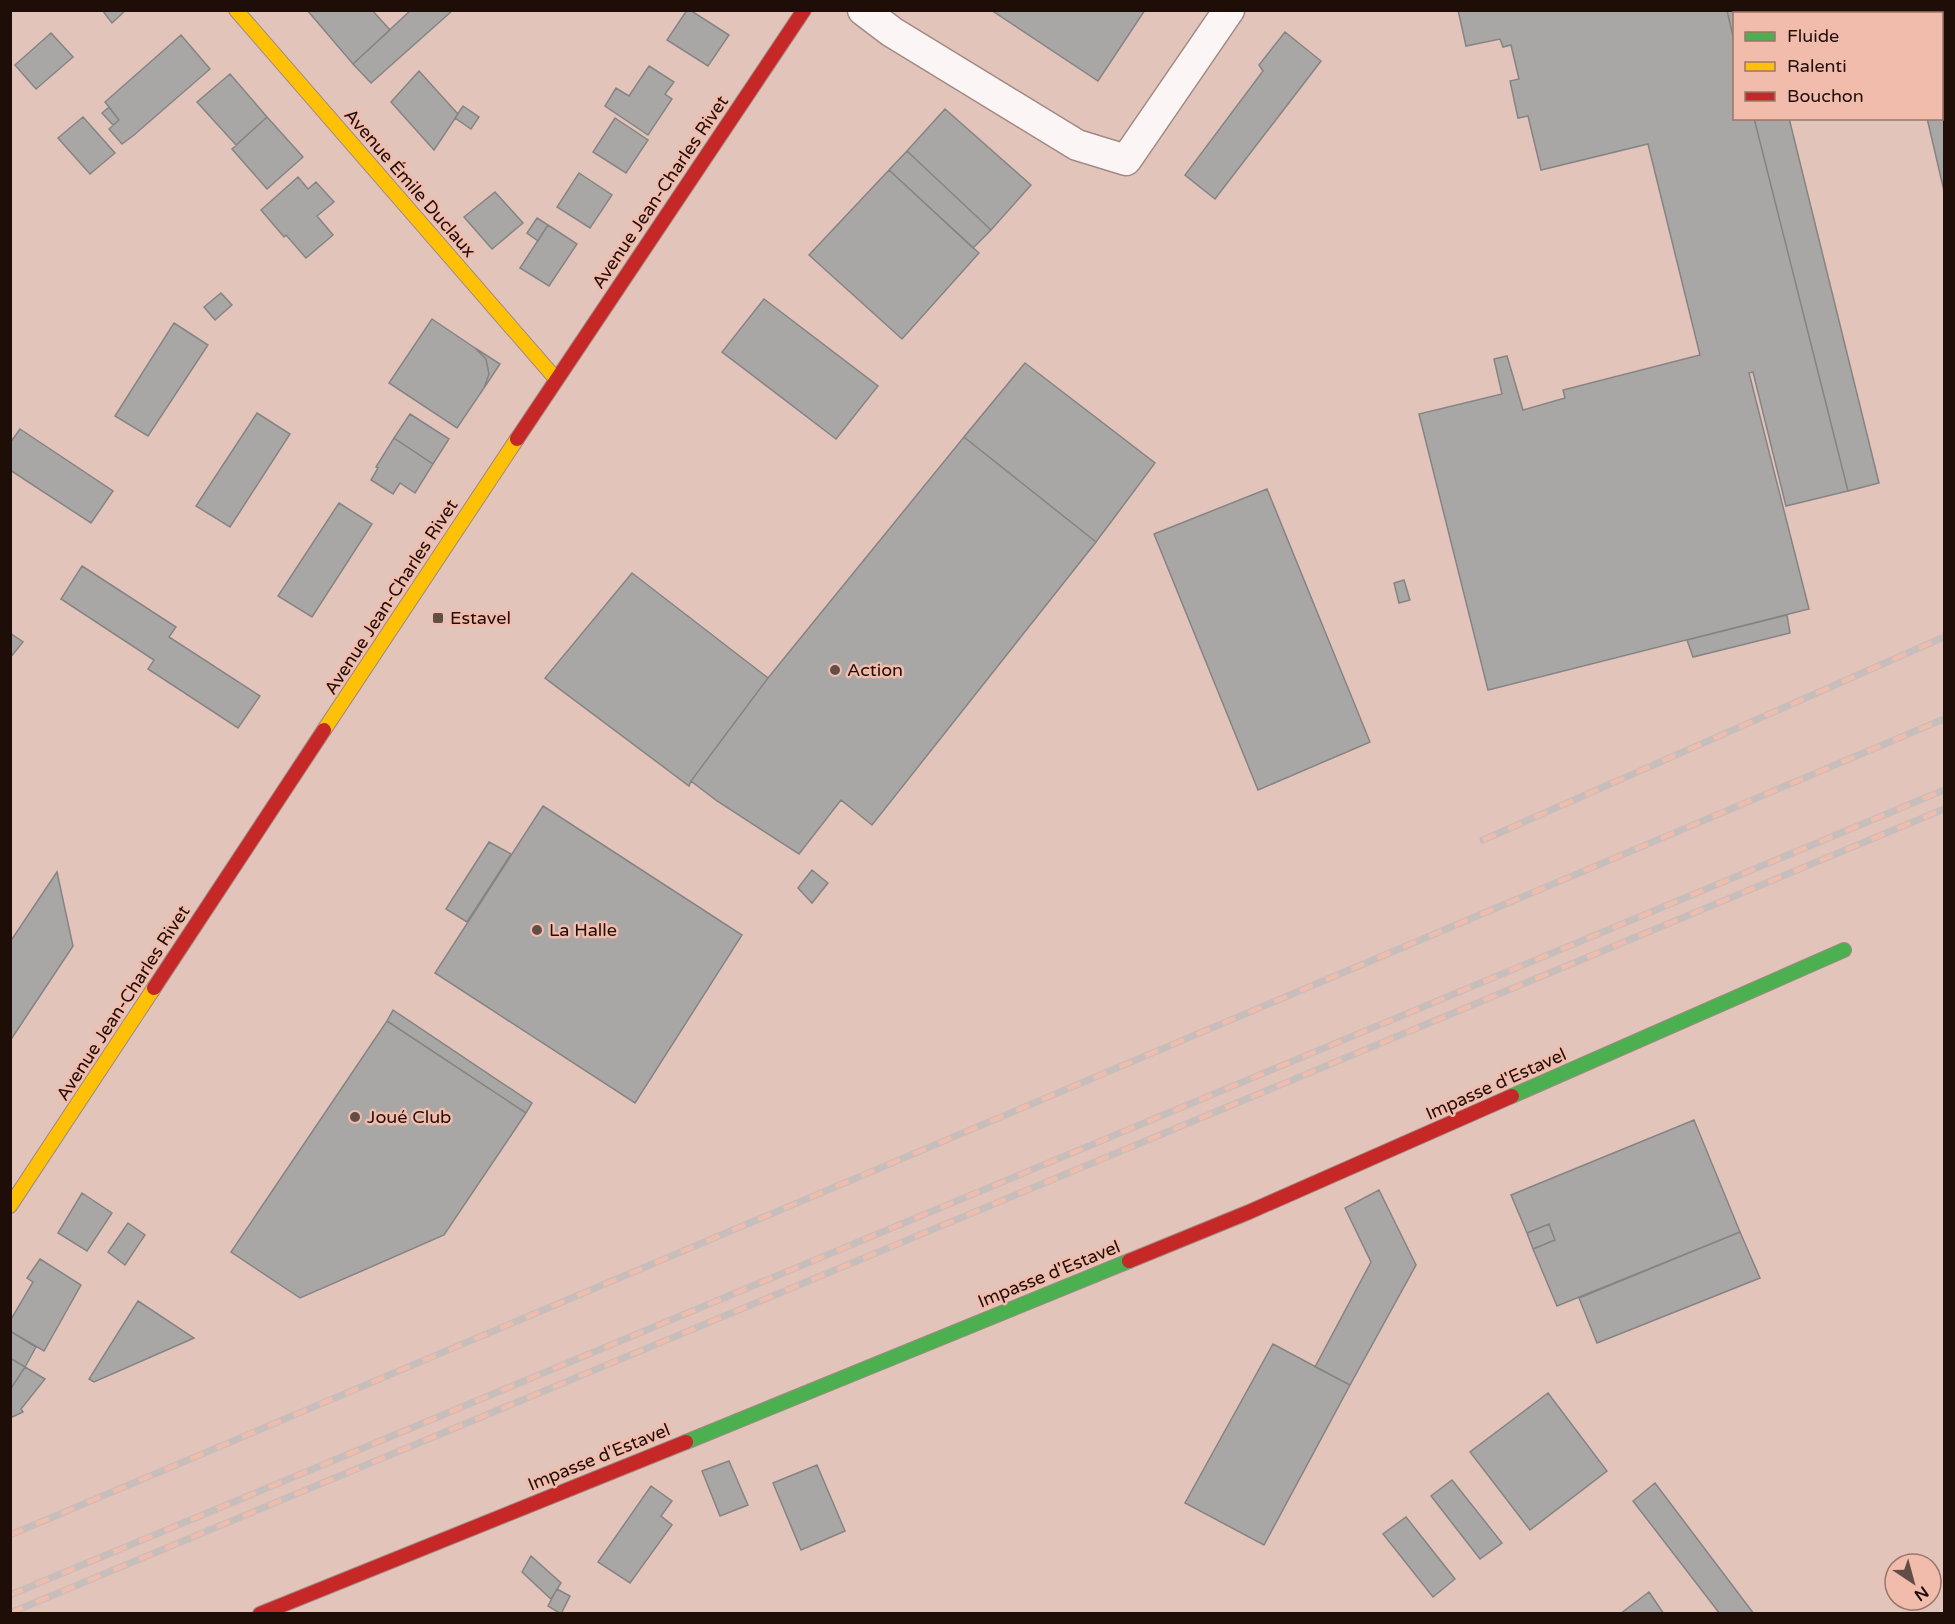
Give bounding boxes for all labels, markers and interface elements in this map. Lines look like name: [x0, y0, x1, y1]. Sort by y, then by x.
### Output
legend: [1733, 12, 1943, 120]
text: Fluide: [1787, 25, 1839, 47]
text: Ralenti: [1787, 55, 1847, 77]
text: Bouchon: [1787, 85, 1864, 107]
street label: Avenue Jean-Charles Rivet: [587, 91, 733, 293]
street label: Avenue Émile Duclaux: [339, 104, 481, 262]
street label: Avenue Jean-Charles Rivet: [320, 495, 462, 699]
place label: Estavel: [450, 607, 511, 629]
marker: Estavel: [431, 611, 445, 625]
place label: Action: [847, 659, 903, 681]
marker: Action: [828, 663, 842, 677]
street label: Avenue Jean-Charles Rivet: [52, 901, 194, 1105]
place label: La Halle: [549, 919, 617, 941]
marker: La Halle: [530, 923, 544, 937]
street label: Impasse d'Estavel: [1422, 1043, 1570, 1125]
place label: Joué Club: [367, 1106, 451, 1128]
marker: Joué Club: [348, 1110, 362, 1124]
street label: Impasse d'Estavel: [975, 1235, 1123, 1313]
street label: Impasse d'Estavel: [525, 1418, 673, 1496]
north arrow: [1883, 1552, 1943, 1612]
text: N: [1910, 1581, 1932, 1605]

